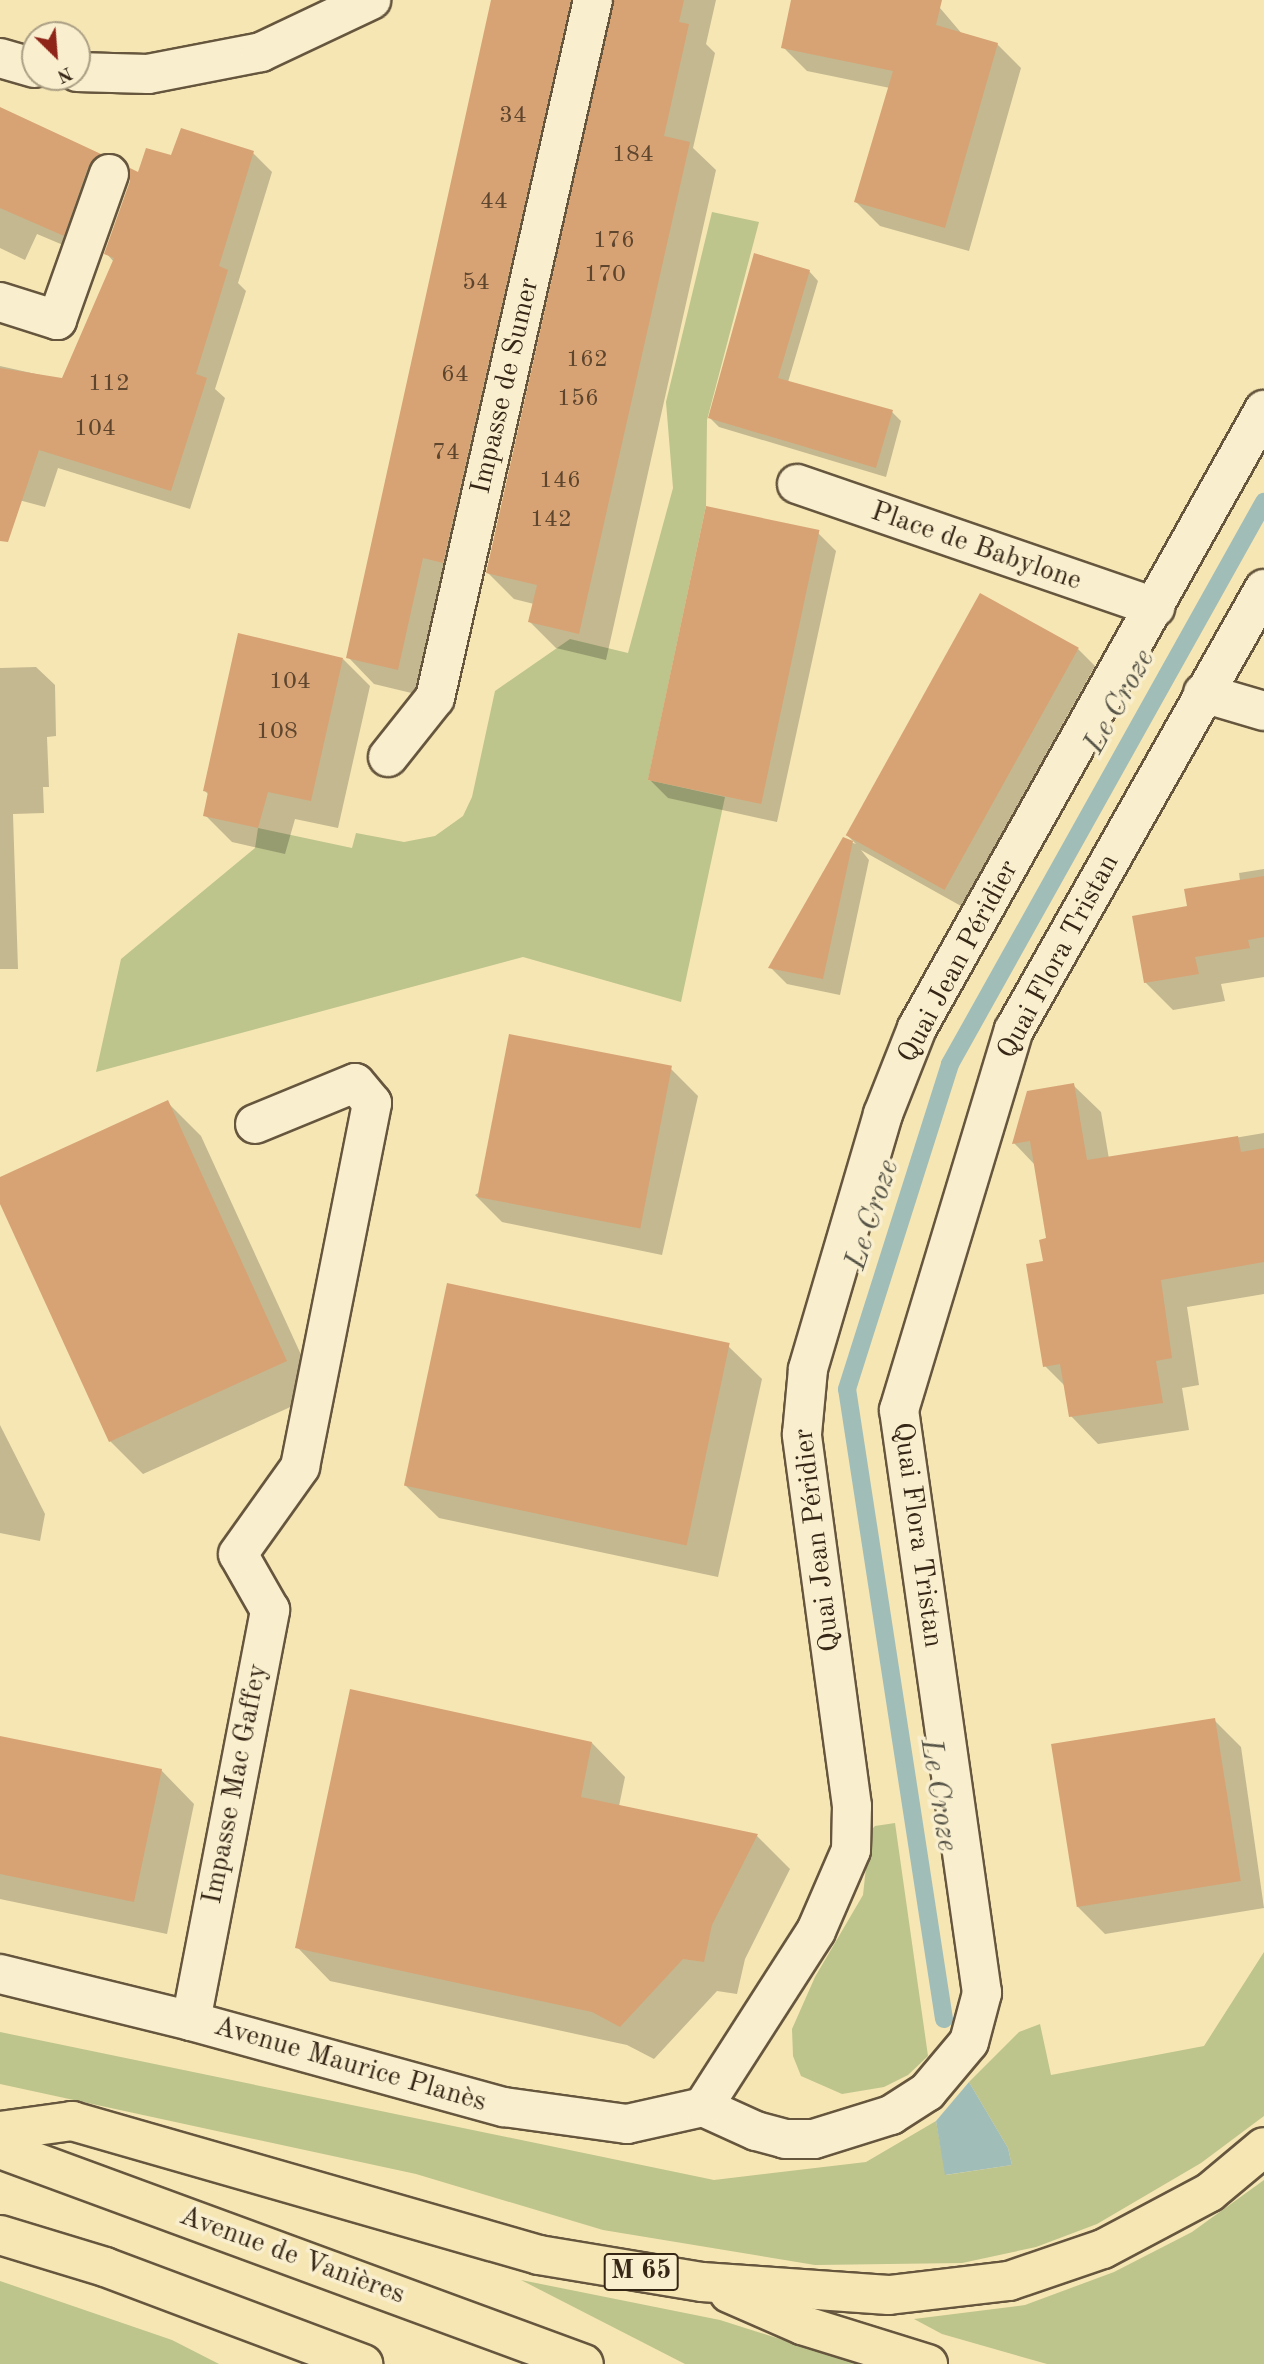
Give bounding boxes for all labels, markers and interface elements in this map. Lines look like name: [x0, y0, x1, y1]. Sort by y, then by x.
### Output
north arrow: [21, 21, 91, 91]
text: N: [54, 62, 75, 85]
house number: 34: [499, 103, 527, 131]
house number: 184: [612, 142, 654, 170]
house number: 44: [480, 189, 508, 217]
house number: 176: [593, 228, 635, 256]
house number: 170: [584, 262, 626, 290]
house number: 54: [462, 270, 490, 298]
street label: Impasse de Sumer: [465, 275, 547, 497]
house number: 162: [566, 347, 608, 375]
house number: 64: [441, 362, 469, 390]
house number: 112: [88, 371, 130, 399]
house number: 156: [557, 386, 599, 414]
house number: 104: [74, 416, 116, 444]
house number: 74: [432, 440, 460, 468]
house number: 146: [539, 468, 581, 496]
street label: Place de Babylone: [866, 495, 1086, 599]
house number: 142: [530, 507, 572, 535]
water label: Le Croze: [1077, 644, 1163, 760]
house number: 104: [269, 669, 311, 697]
house number: 108: [256, 719, 298, 747]
street label: Quai Flora Tristan: [991, 849, 1127, 1065]
street label: Quai Jean Péridier: [891, 855, 1027, 1069]
water label: Le Croze: [838, 1155, 908, 1275]
street label: Quai Flora Tristan: [885, 1420, 949, 1650]
street label: Quai Jean Péridier: [788, 1426, 848, 1654]
street label: Impasse Mac Gaffey: [196, 1661, 276, 1907]
water label: Le Croze: [911, 1736, 965, 1854]
street label: Avenue Maurice Planès: [210, 2010, 490, 2120]
street label: Avenue de Vanières: [175, 2200, 409, 2312]
road number: M 65: [602, 2250, 680, 2294]

